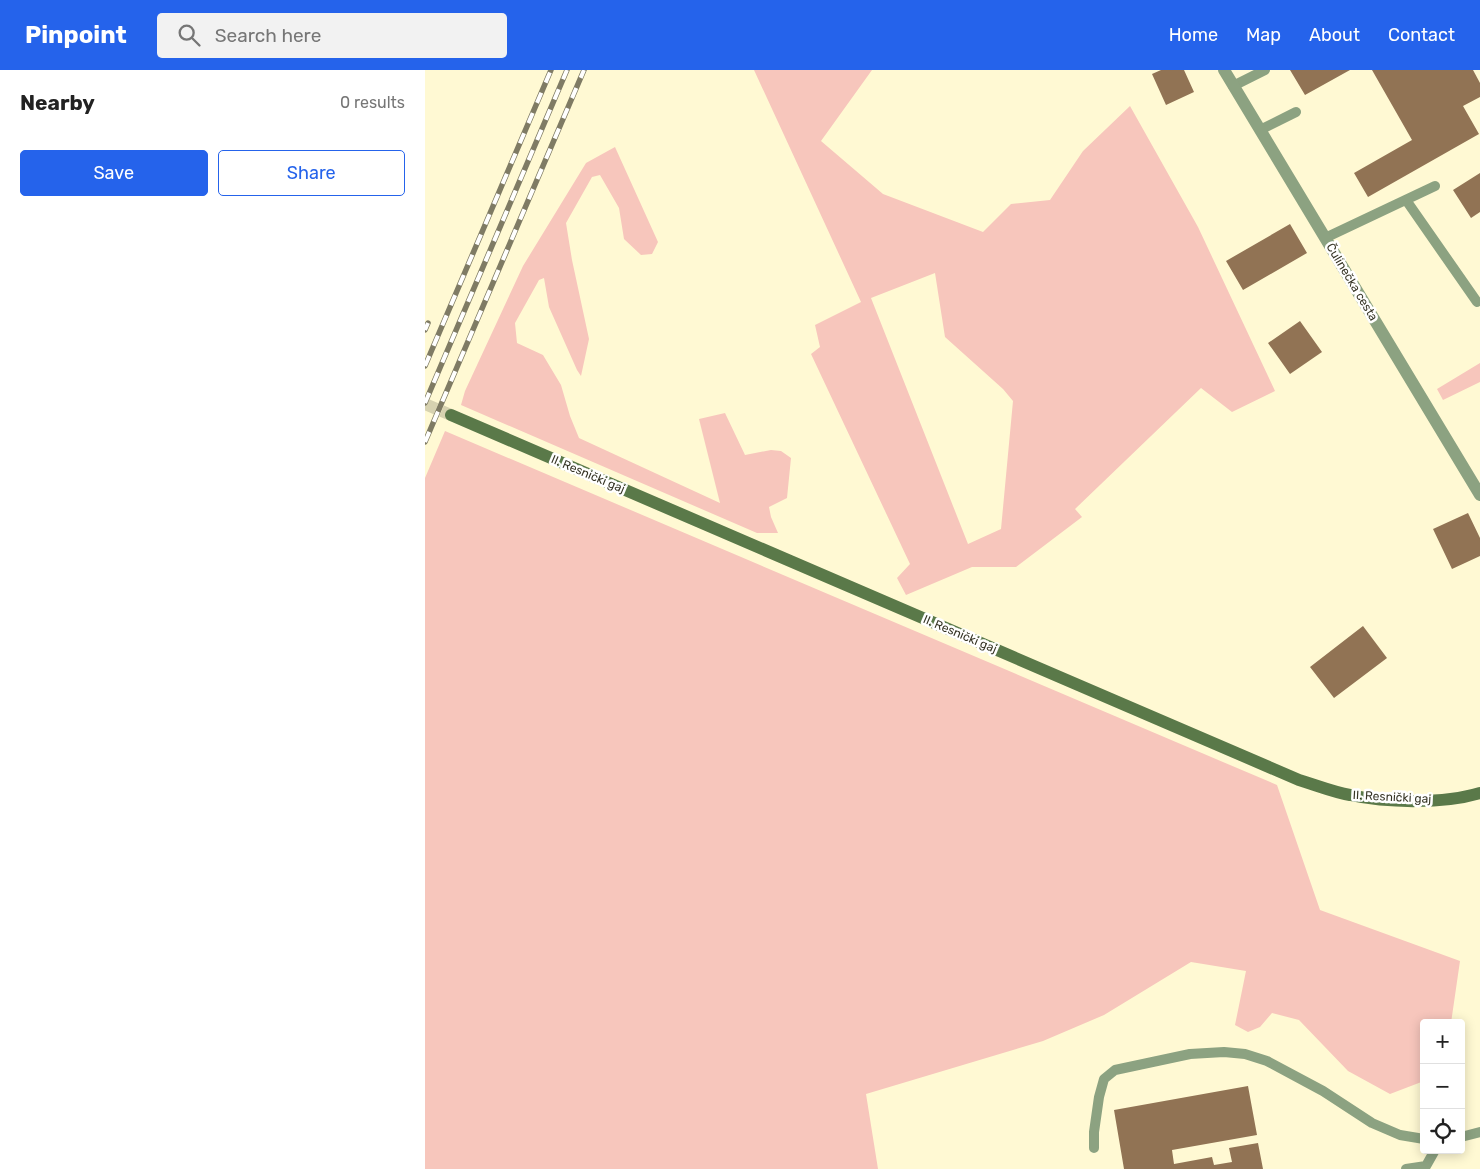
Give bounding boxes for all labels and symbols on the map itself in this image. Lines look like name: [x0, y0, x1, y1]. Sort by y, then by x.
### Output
street label: Čulinečka cesta: [1323, 241, 1381, 323]
street label: II. Resnički gaj: [549, 452, 627, 496]
street label: II. Resnički gaj: [921, 612, 999, 656]
street label: II. Resnički gaj: [1352, 788, 1432, 806]

